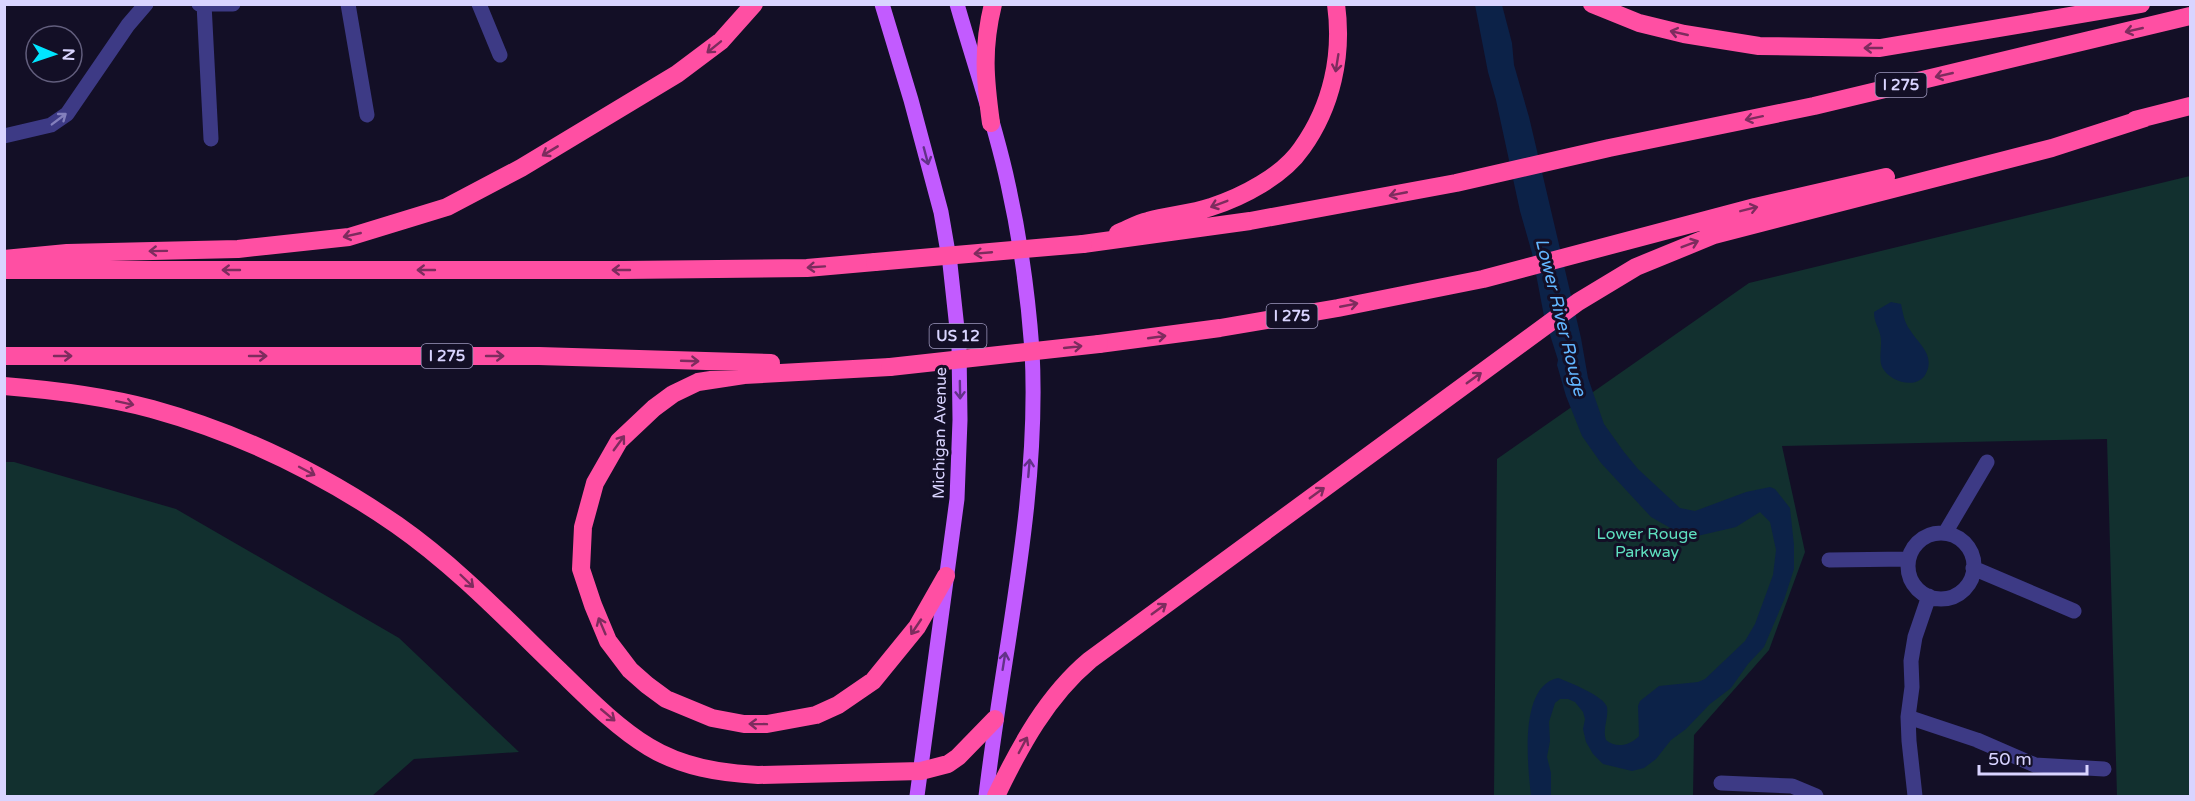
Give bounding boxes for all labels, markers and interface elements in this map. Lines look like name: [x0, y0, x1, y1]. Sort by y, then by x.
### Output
north arrow: [24, 24, 84, 84]
one-way arrow: [2124, 24, 2143, 36]
one-way arrow: [1669, 26, 1688, 38]
one-way arrow: [706, 40, 722, 53]
one-way arrow: [1863, 42, 1883, 54]
text: N: [58, 48, 78, 61]
one-way arrow: [1331, 52, 1342, 72]
one-way arrow: [1935, 70, 1954, 81]
road number: I 275: [1876, 73, 1926, 97]
one-way arrow: [51, 112, 67, 125]
one-way arrow: [1745, 113, 1764, 125]
one-way arrow: [542, 145, 559, 157]
one-way arrow: [921, 146, 932, 165]
one-way arrow: [1389, 189, 1409, 200]
one-way arrow: [1210, 200, 1228, 211]
one-way arrow: [1739, 202, 1758, 214]
one-way arrow: [343, 230, 362, 242]
water label: Lower River Rouge: [1531, 236, 1591, 399]
one-way arrow: [1680, 238, 1699, 249]
one-way arrow: [149, 245, 169, 257]
one-way arrow: [974, 248, 994, 259]
one-way arrow: [807, 262, 827, 273]
one-way arrow: [222, 264, 242, 276]
one-way arrow: [417, 264, 437, 276]
one-way arrow: [612, 264, 632, 276]
one-way arrow: [1339, 299, 1359, 310]
road number: I 275: [1266, 304, 1318, 328]
road number: US 12: [930, 324, 986, 348]
one-way arrow: [1147, 331, 1166, 342]
one-way arrow: [1063, 341, 1082, 352]
road number: I 275: [422, 344, 472, 368]
one-way arrow: [52, 350, 72, 362]
one-way arrow: [247, 350, 267, 362]
one-way arrow: [484, 350, 504, 362]
one-way arrow: [679, 355, 699, 366]
street label: Michigan Avenue: [929, 367, 951, 499]
one-way arrow: [1465, 372, 1481, 384]
one-way arrow: [954, 379, 966, 399]
one-way arrow: [115, 397, 134, 409]
one-way arrow: [612, 436, 625, 452]
one-way arrow: [1024, 458, 1035, 478]
one-way arrow: [297, 466, 315, 477]
one-way arrow: [1308, 487, 1324, 500]
park label: Lower Rouge Parkway: [1597, 524, 1697, 562]
one-way arrow: [459, 574, 474, 588]
one-way arrow: [1151, 603, 1167, 615]
one-way arrow: [596, 618, 607, 636]
one-way arrow: [910, 618, 922, 634]
one-way arrow: [999, 652, 1010, 672]
one-way arrow: [600, 708, 615, 722]
one-way arrow: [749, 718, 769, 730]
one-way arrow: [1018, 736, 1029, 754]
scale bar: [1979, 738, 2087, 776]
text: 50 m: [1988, 748, 2032, 770]

